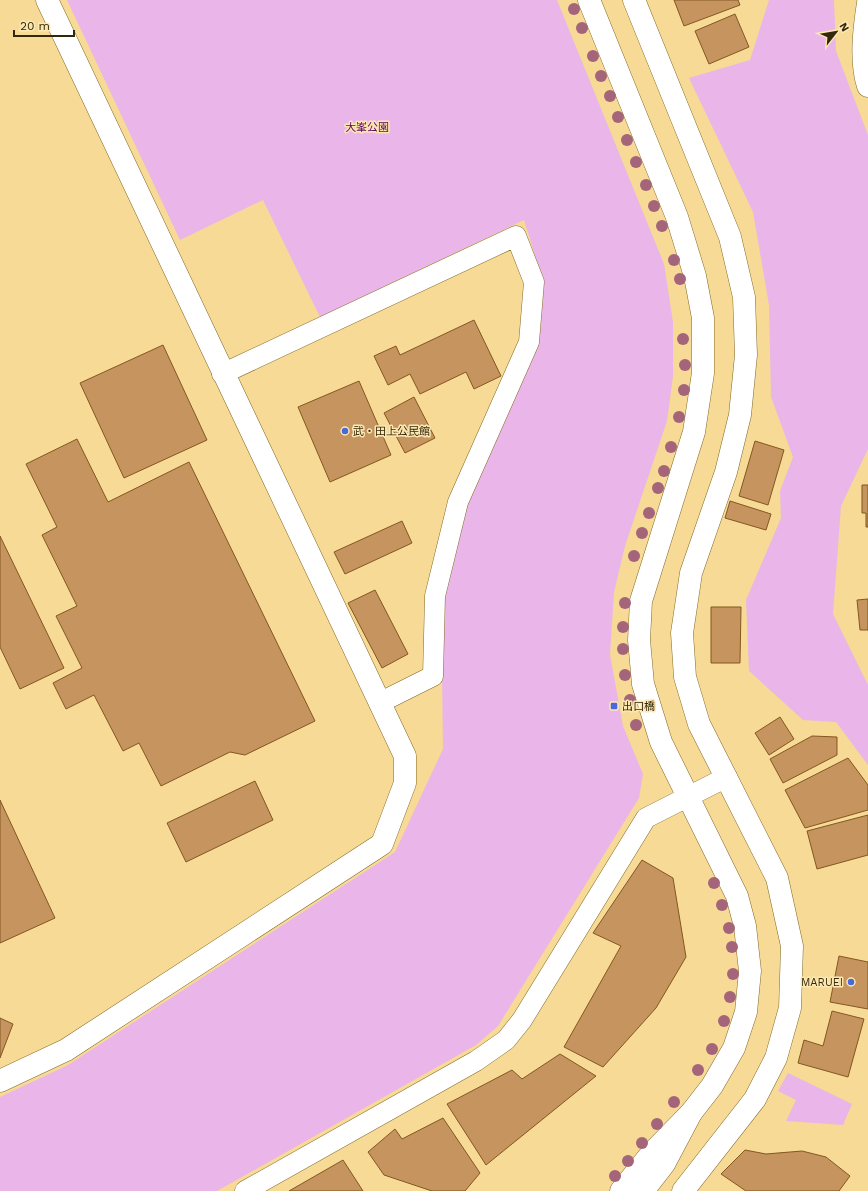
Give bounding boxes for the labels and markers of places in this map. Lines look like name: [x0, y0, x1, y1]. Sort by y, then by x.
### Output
place label: 武・田上公民館: [353, 425, 430, 438]
marker: 武・田上公民館: [340, 426, 350, 436]
place label: 出口橋: [622, 700, 655, 713]
marker: 出口橋: [609, 701, 619, 711]
place label: MARUEI: [801, 976, 843, 989]
marker: MARUEI: [846, 977, 856, 987]

